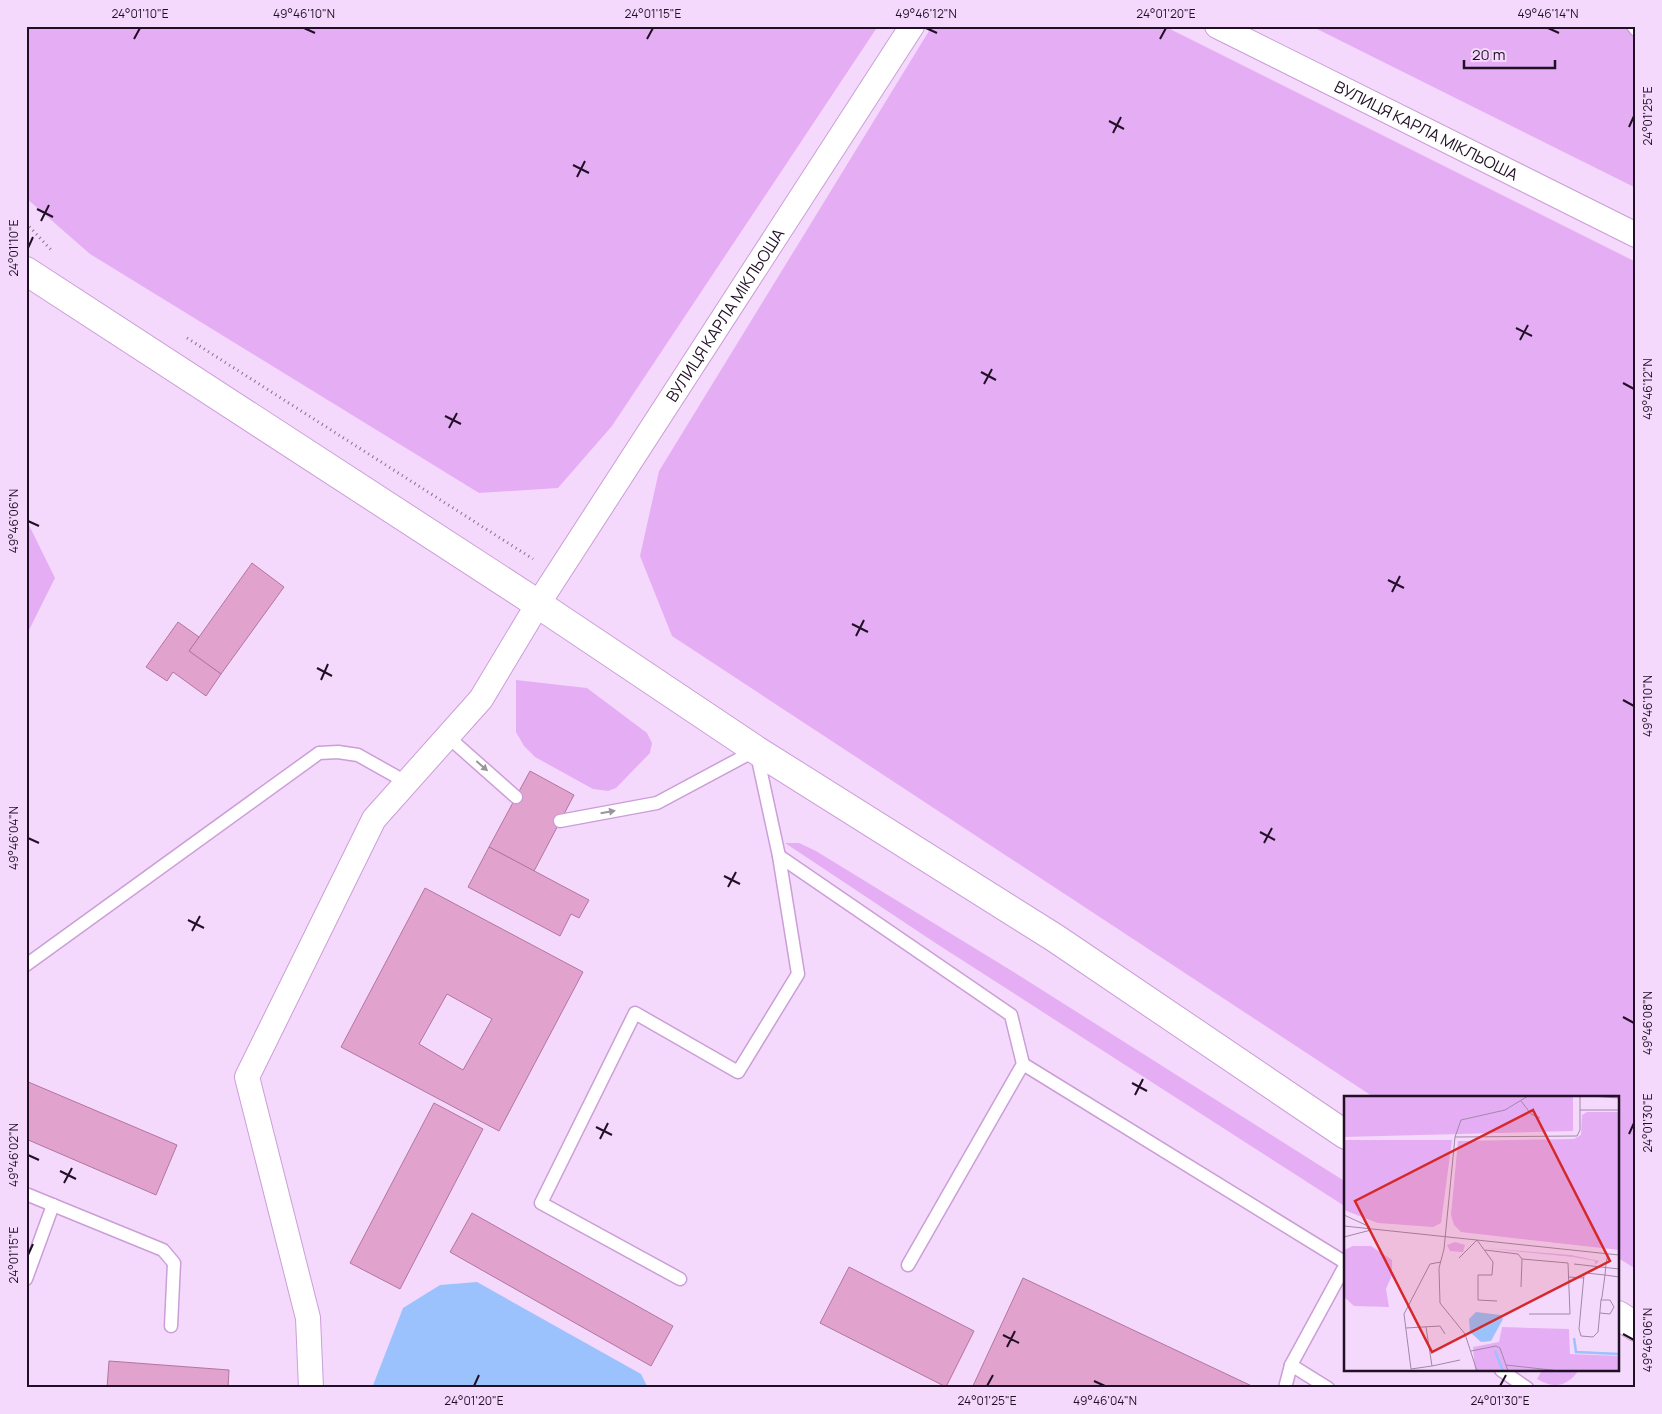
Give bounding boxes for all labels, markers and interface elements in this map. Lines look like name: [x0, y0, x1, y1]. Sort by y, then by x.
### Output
text: 24°01'10"E: [111, 5, 169, 22]
text: 49°46'10"N: [273, 5, 335, 22]
text: 24°01'15"E: [625, 5, 682, 22]
text: 49°46'12"N: [895, 5, 957, 22]
text: 24°01'20"E: [1136, 5, 1196, 22]
text: 49°46'14"N: [1517, 5, 1579, 22]
scale bar: [1464, 38, 1556, 70]
text: 20 m: [1472, 44, 1505, 65]
street label: ВУЛИЦЯ КАРЛА МІКЛЬОША: [1331, 75, 1522, 186]
text: 24°01'25"E: [1639, 86, 1656, 145]
text: 24°01'10"E: [5, 219, 22, 277]
street label: ВУЛИЦЯ КАРЛА МІКЛЬОША: [661, 224, 789, 406]
text: 49°46'12"N: [1639, 358, 1656, 420]
text: 49°46'06"N: [5, 489, 22, 553]
text: 49°46'10"N: [1639, 675, 1656, 737]
one-way arrow: [475, 761, 488, 772]
text: 49°46'04"N: [5, 806, 22, 870]
one-way arrow: [600, 808, 616, 816]
text: 49°46'08"N: [1639, 991, 1656, 1055]
text: 24°01'30"E: [1639, 1093, 1656, 1153]
inset map: [1344, 1096, 1620, 1372]
text: 49°46'02"N: [5, 1123, 22, 1187]
text: 24°01'15"E: [5, 1226, 22, 1283]
text: 49°46'06"N: [1639, 1308, 1656, 1372]
text: 24°01'20"E: [444, 1392, 504, 1409]
text: 24°01'25"E: [958, 1392, 1017, 1409]
text: 49°46'04"N: [1073, 1392, 1137, 1409]
text: 24°01'30"E: [1470, 1392, 1530, 1409]

